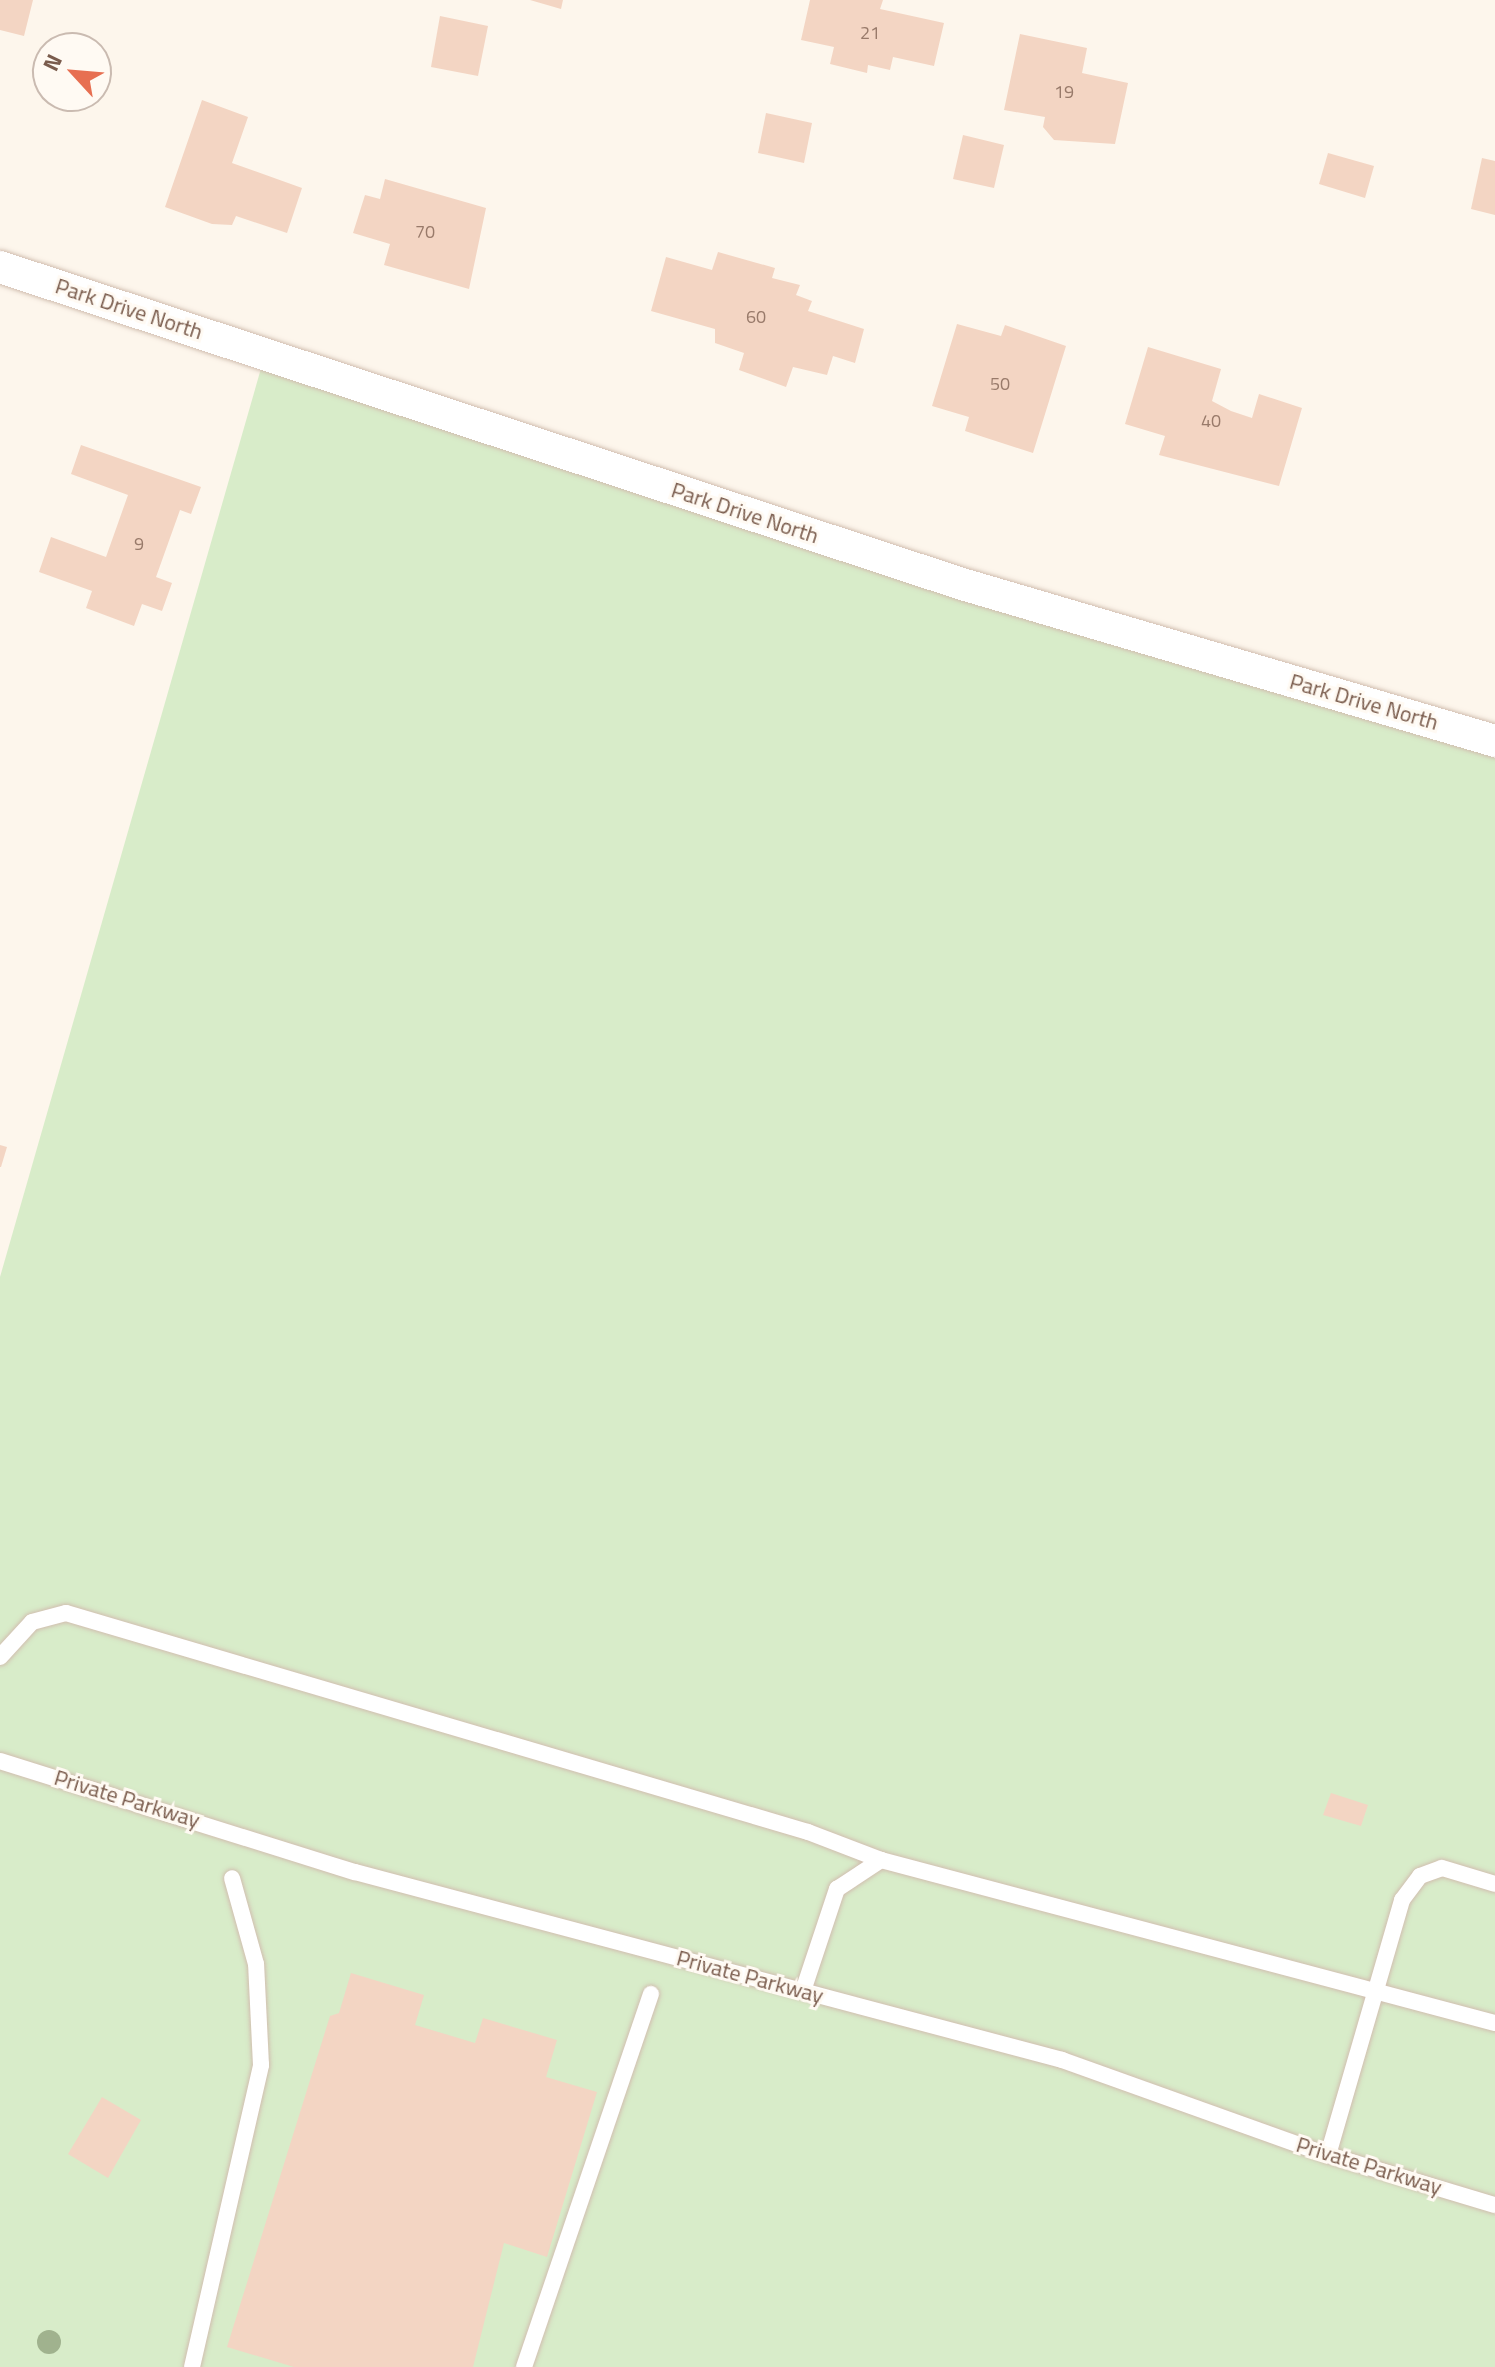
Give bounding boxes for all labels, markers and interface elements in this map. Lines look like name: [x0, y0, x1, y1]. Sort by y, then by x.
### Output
house number: 21: [860, 22, 880, 44]
north arrow: [32, 32, 112, 112]
text: N: [34, 48, 71, 77]
house number: 19: [1054, 81, 1074, 103]
house number: 70: [415, 221, 435, 243]
street label: Park Drive North: [52, 273, 206, 345]
house number: 60: [746, 306, 766, 328]
house number: 50: [990, 373, 1010, 395]
house number: 40: [1201, 410, 1221, 432]
street label: Park Drive North: [668, 477, 822, 549]
house number: 9: [134, 533, 144, 555]
street label: Park Drive North: [1287, 668, 1441, 736]
street label: Private Parkway: [51, 1764, 203, 1834]
street label: Private Parkway: [674, 1945, 826, 2009]
street label: Private Parkway: [1293, 2131, 1445, 2201]

